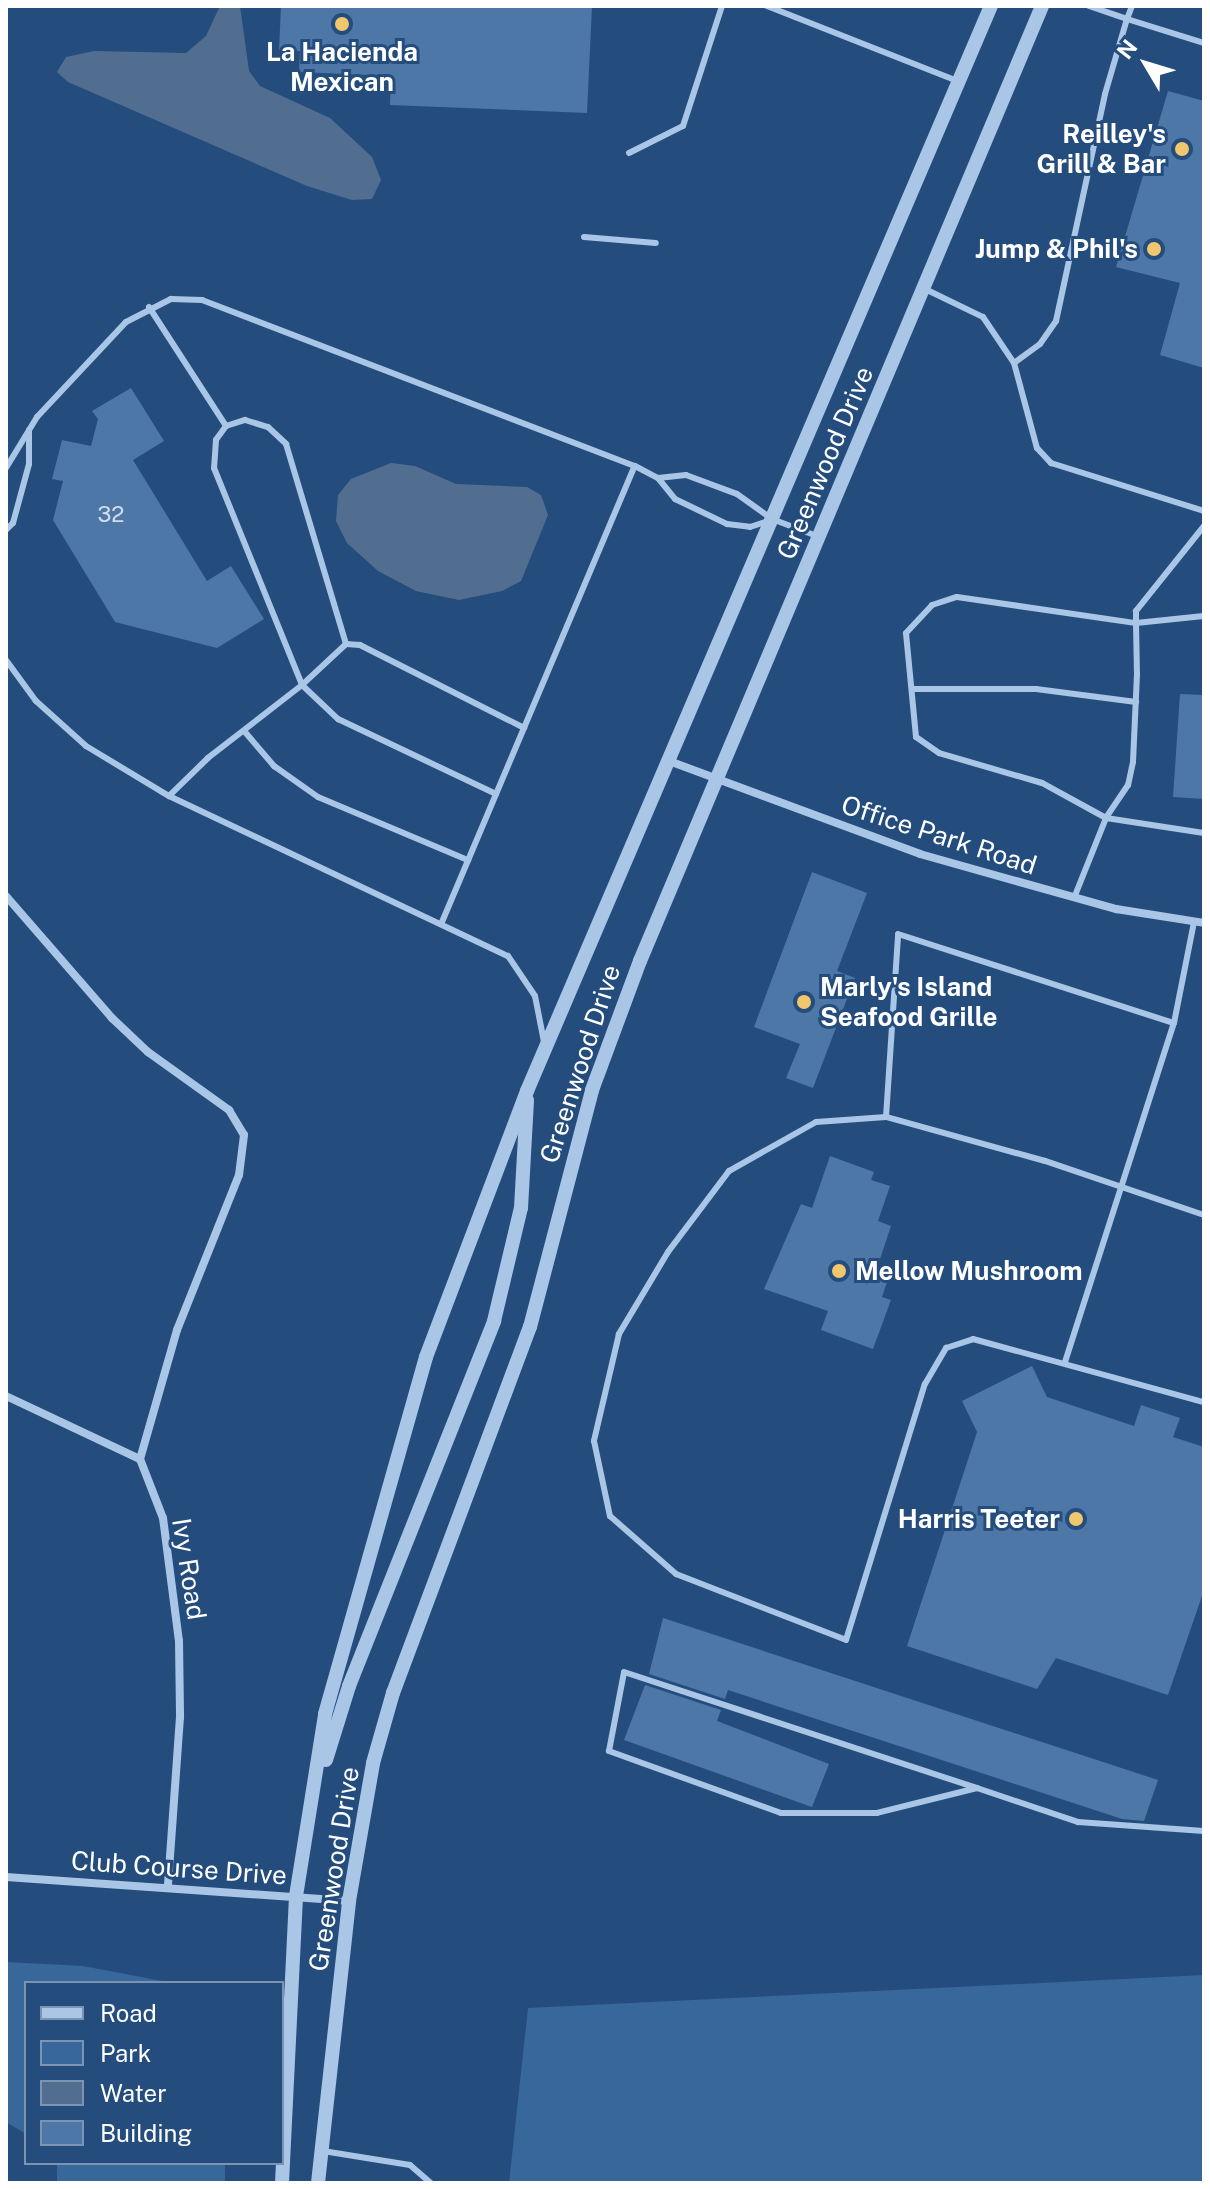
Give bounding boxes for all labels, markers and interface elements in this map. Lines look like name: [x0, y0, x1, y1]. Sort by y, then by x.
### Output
marker: La Hacienda Mexican: [333, 15, 351, 33]
north arrow: [1106, 24, 1186, 104]
text: N: [1112, 34, 1143, 64]
place label: La Hacienda Mexican: [266, 36, 418, 98]
place label: Reilley's Grill & Bar: [1036, 118, 1166, 180]
marker: Reilley's Grill & Bar: [1173, 140, 1191, 158]
place label: Jump & Phil's: [975, 233, 1138, 265]
marker: Jump & Phil's: [1145, 240, 1163, 258]
street label: Greenwood Drive: [770, 362, 880, 564]
house number: 32: [98, 502, 124, 528]
street label: Office Park Road: [837, 789, 1041, 881]
street label: Greenwood Drive: [533, 961, 627, 1167]
place label: Marly's Island Seafood Grille: [820, 971, 998, 1032]
marker: Marly's Island Seafood Grille: [795, 993, 813, 1011]
place label: Mellow Mushroom: [855, 1255, 1083, 1287]
marker: Mellow Mushroom: [830, 1262, 848, 1280]
place label: Harris Teeter: [898, 1503, 1060, 1535]
marker: Harris Teeter: [1067, 1510, 1085, 1528]
street label: Ivy Road: [166, 1516, 212, 1622]
street label: Greenwood Drive: [302, 1765, 366, 1973]
street label: Club Course Drive: [70, 1845, 288, 1891]
legend: [24, 1981, 284, 2165]
text: Road: [100, 1999, 157, 2027]
text: Park: [100, 2039, 151, 2067]
text: Water: [100, 2079, 167, 2107]
text: Building: [100, 2119, 192, 2147]

